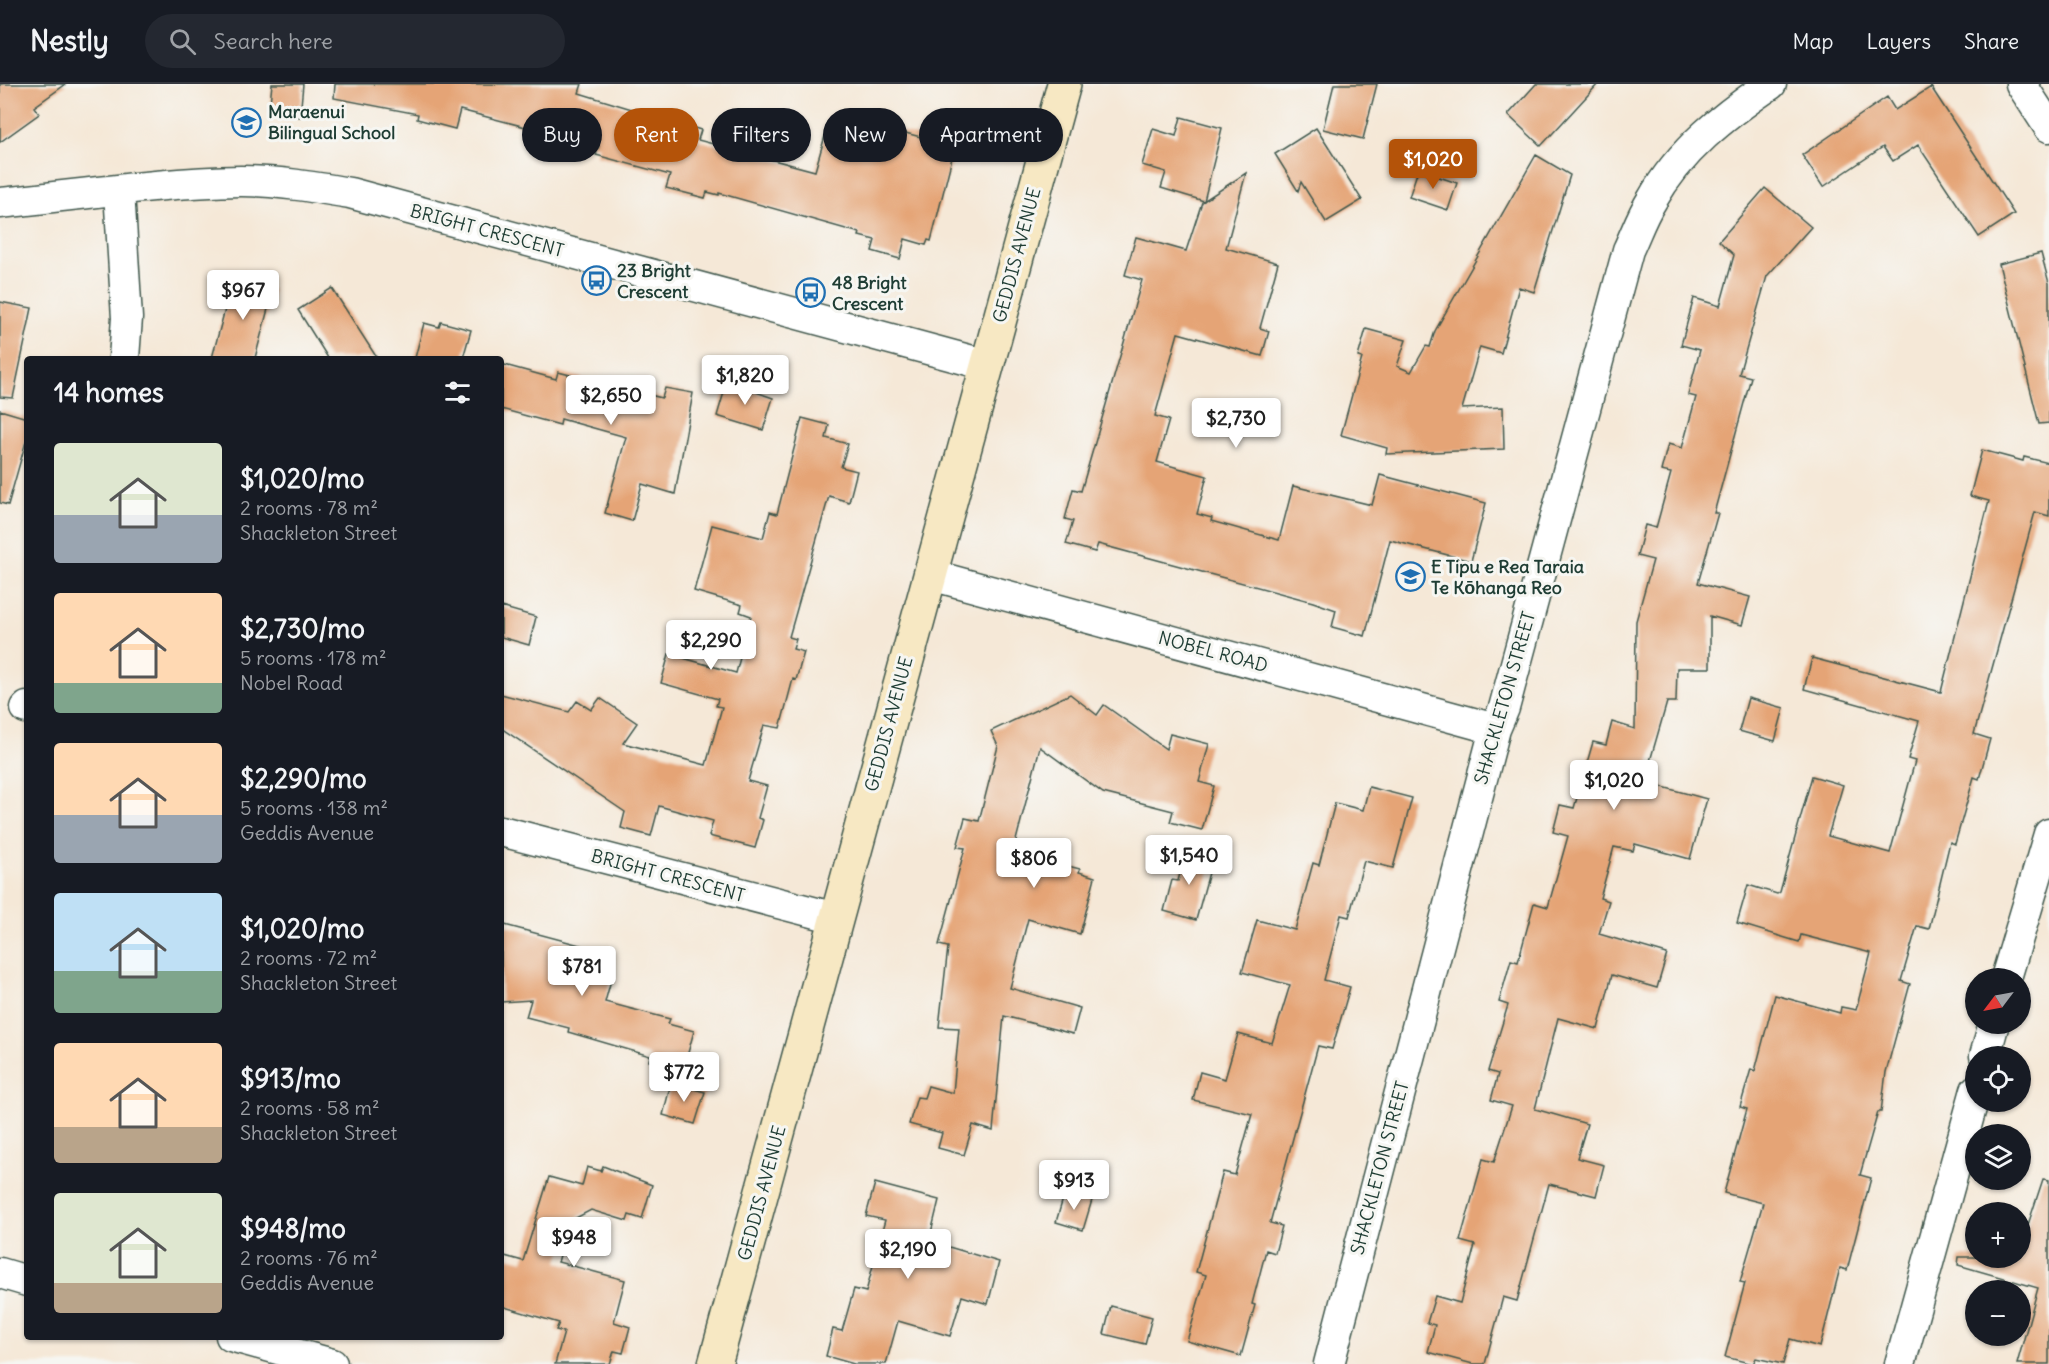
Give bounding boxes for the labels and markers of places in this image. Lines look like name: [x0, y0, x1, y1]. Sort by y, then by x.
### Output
place label: Maraenui Bilingual School: [268, 100, 395, 144]
school or university icon: Maraenui Bilingual School: [231, 106, 263, 138]
pin: $1,020: [1384, 139, 1482, 190]
place label: 23 Bright Crescent: [617, 259, 692, 303]
bus stop icon: 23 Bright Crescent: [580, 265, 612, 297]
pin: $967: [207, 270, 279, 321]
place label: 48 Bright Crescent: [832, 271, 907, 315]
bus stop icon: 48 Bright Crescent: [795, 277, 827, 309]
pin: $1,820: [696, 355, 794, 406]
pin: $2,650: [562, 375, 660, 426]
pin: $2,730: [1187, 398, 1285, 449]
place label: E Tipu e Rea Taraia Te Kōhanga Reo: [1431, 555, 1584, 599]
school or university icon: E Tipu e Rea Taraia Te Kōhanga Reo: [1394, 561, 1426, 593]
pin: $2,290: [662, 620, 760, 671]
pin: $1,020: [1565, 760, 1663, 811]
pin: $1,540: [1140, 835, 1238, 886]
pin: $806: [998, 838, 1070, 889]
pin: $781: [546, 946, 618, 997]
pin: $772: [648, 1052, 720, 1103]
pin: $913: [1038, 1160, 1110, 1211]
pin: $948: [538, 1217, 610, 1268]
pin: $2,190: [859, 1229, 957, 1280]

